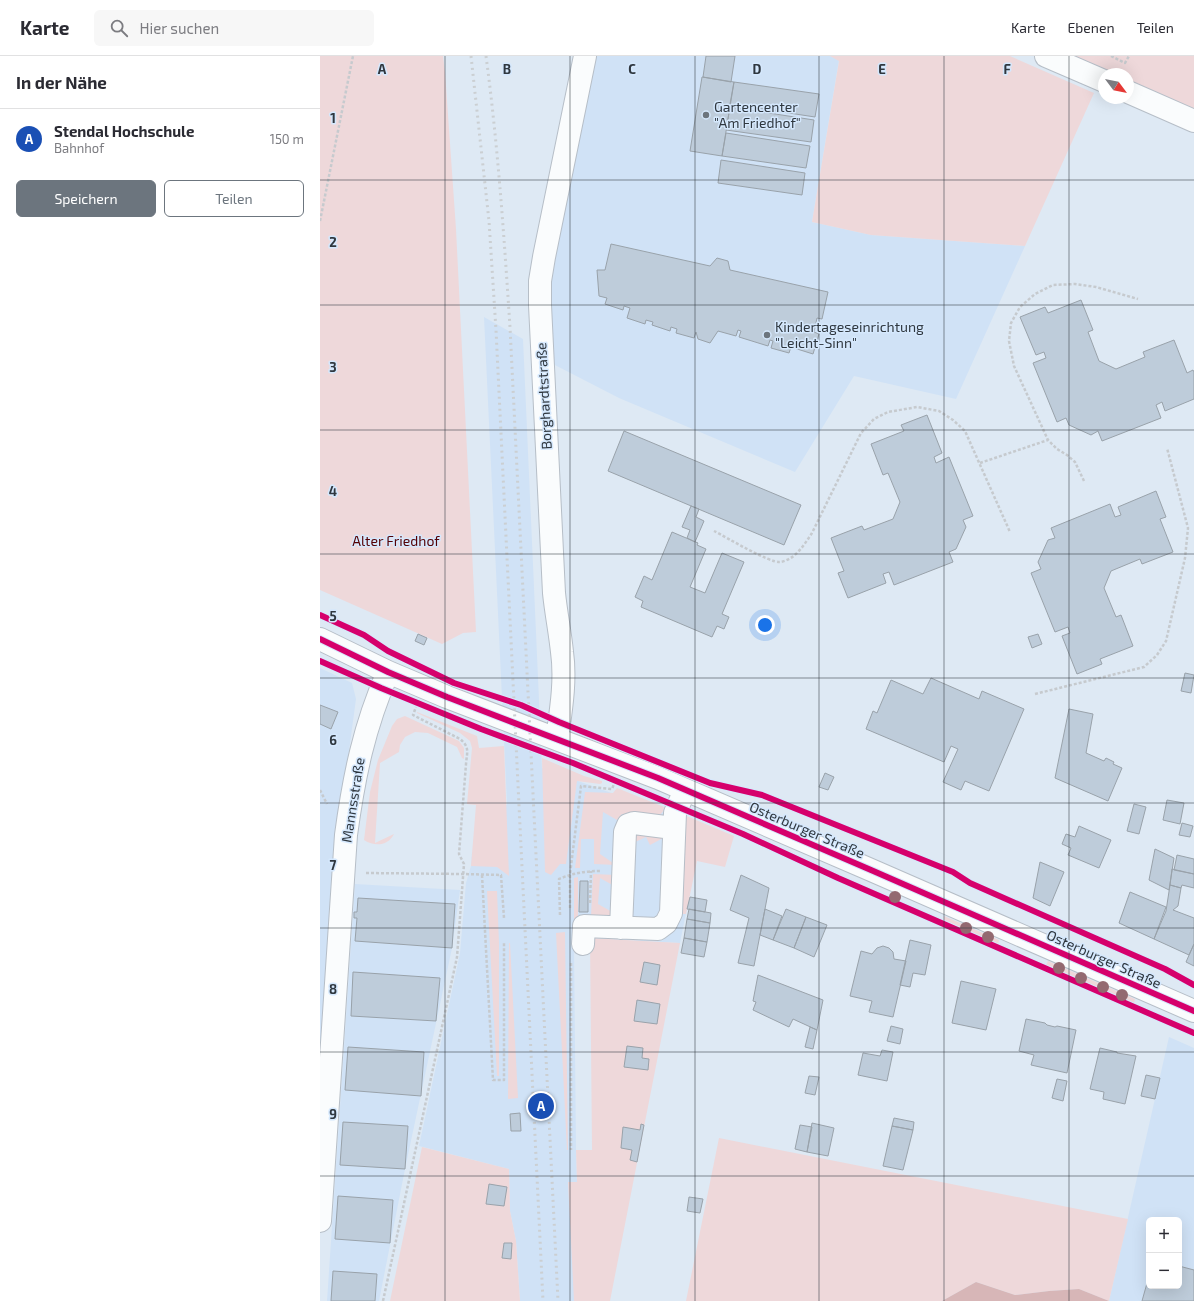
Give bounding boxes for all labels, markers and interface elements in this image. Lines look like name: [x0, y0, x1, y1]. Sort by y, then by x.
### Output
search box: [94, 10, 374, 46]
text: Karte: [20, 16, 70, 39]
icon: search: [108, 17, 130, 39]
text: Hier suchen: [140, 19, 219, 37]
text: Karte: [1011, 19, 1046, 36]
text: Ebenen: [1068, 19, 1115, 36]
text: Teilen: [1137, 19, 1174, 36]
text: A: [378, 61, 387, 77]
text: B: [503, 61, 511, 77]
text: C: [628, 61, 636, 77]
text: D: [753, 61, 762, 77]
text: E: [878, 61, 886, 77]
text: F: [1003, 61, 1011, 77]
north arrow: [1098, 68, 1134, 104]
text: In der Nähe: [16, 72, 107, 92]
place label: Gartencenter "Am Friedhof": [714, 98, 801, 131]
text: 1: [330, 110, 336, 126]
marker: Gartencenter "Am Friedhof": [701, 110, 711, 120]
text: Stendal Hochschule: [54, 122, 194, 140]
text: A: [25, 131, 33, 147]
text: 150 m: [270, 131, 304, 147]
text: Bahnhof: [54, 140, 104, 156]
button: Speichern: [16, 180, 156, 217]
button: Teilen: [164, 180, 304, 217]
text: 2: [329, 234, 337, 250]
place label: Kindertageseinrichtung "Leicht-Sinn": [775, 318, 924, 351]
marker: Kindertageseinrichtung "Leicht-Sinn": [762, 330, 772, 340]
street label: Borghardtstraße: [532, 342, 555, 450]
text: 3: [329, 359, 337, 375]
text: 4: [329, 483, 337, 499]
park label: Alter Friedhof: [352, 532, 440, 549]
text: 5: [329, 608, 337, 624]
your location: [755, 615, 775, 635]
text: 6: [329, 732, 337, 748]
street label: Mannsstraße: [337, 756, 368, 844]
street label: Osterburger Straße: [747, 798, 867, 862]
text: 7: [330, 857, 337, 873]
street label: Osterburger Straße: [1044, 926, 1164, 991]
text: 8: [329, 981, 337, 997]
pin: A: [528, 1091, 554, 1121]
text: 9: [329, 1106, 337, 1122]
map controls: [1146, 1217, 1182, 1289]
button: +: [1146, 1217, 1182, 1253]
button: −: [1146, 1253, 1182, 1289]

